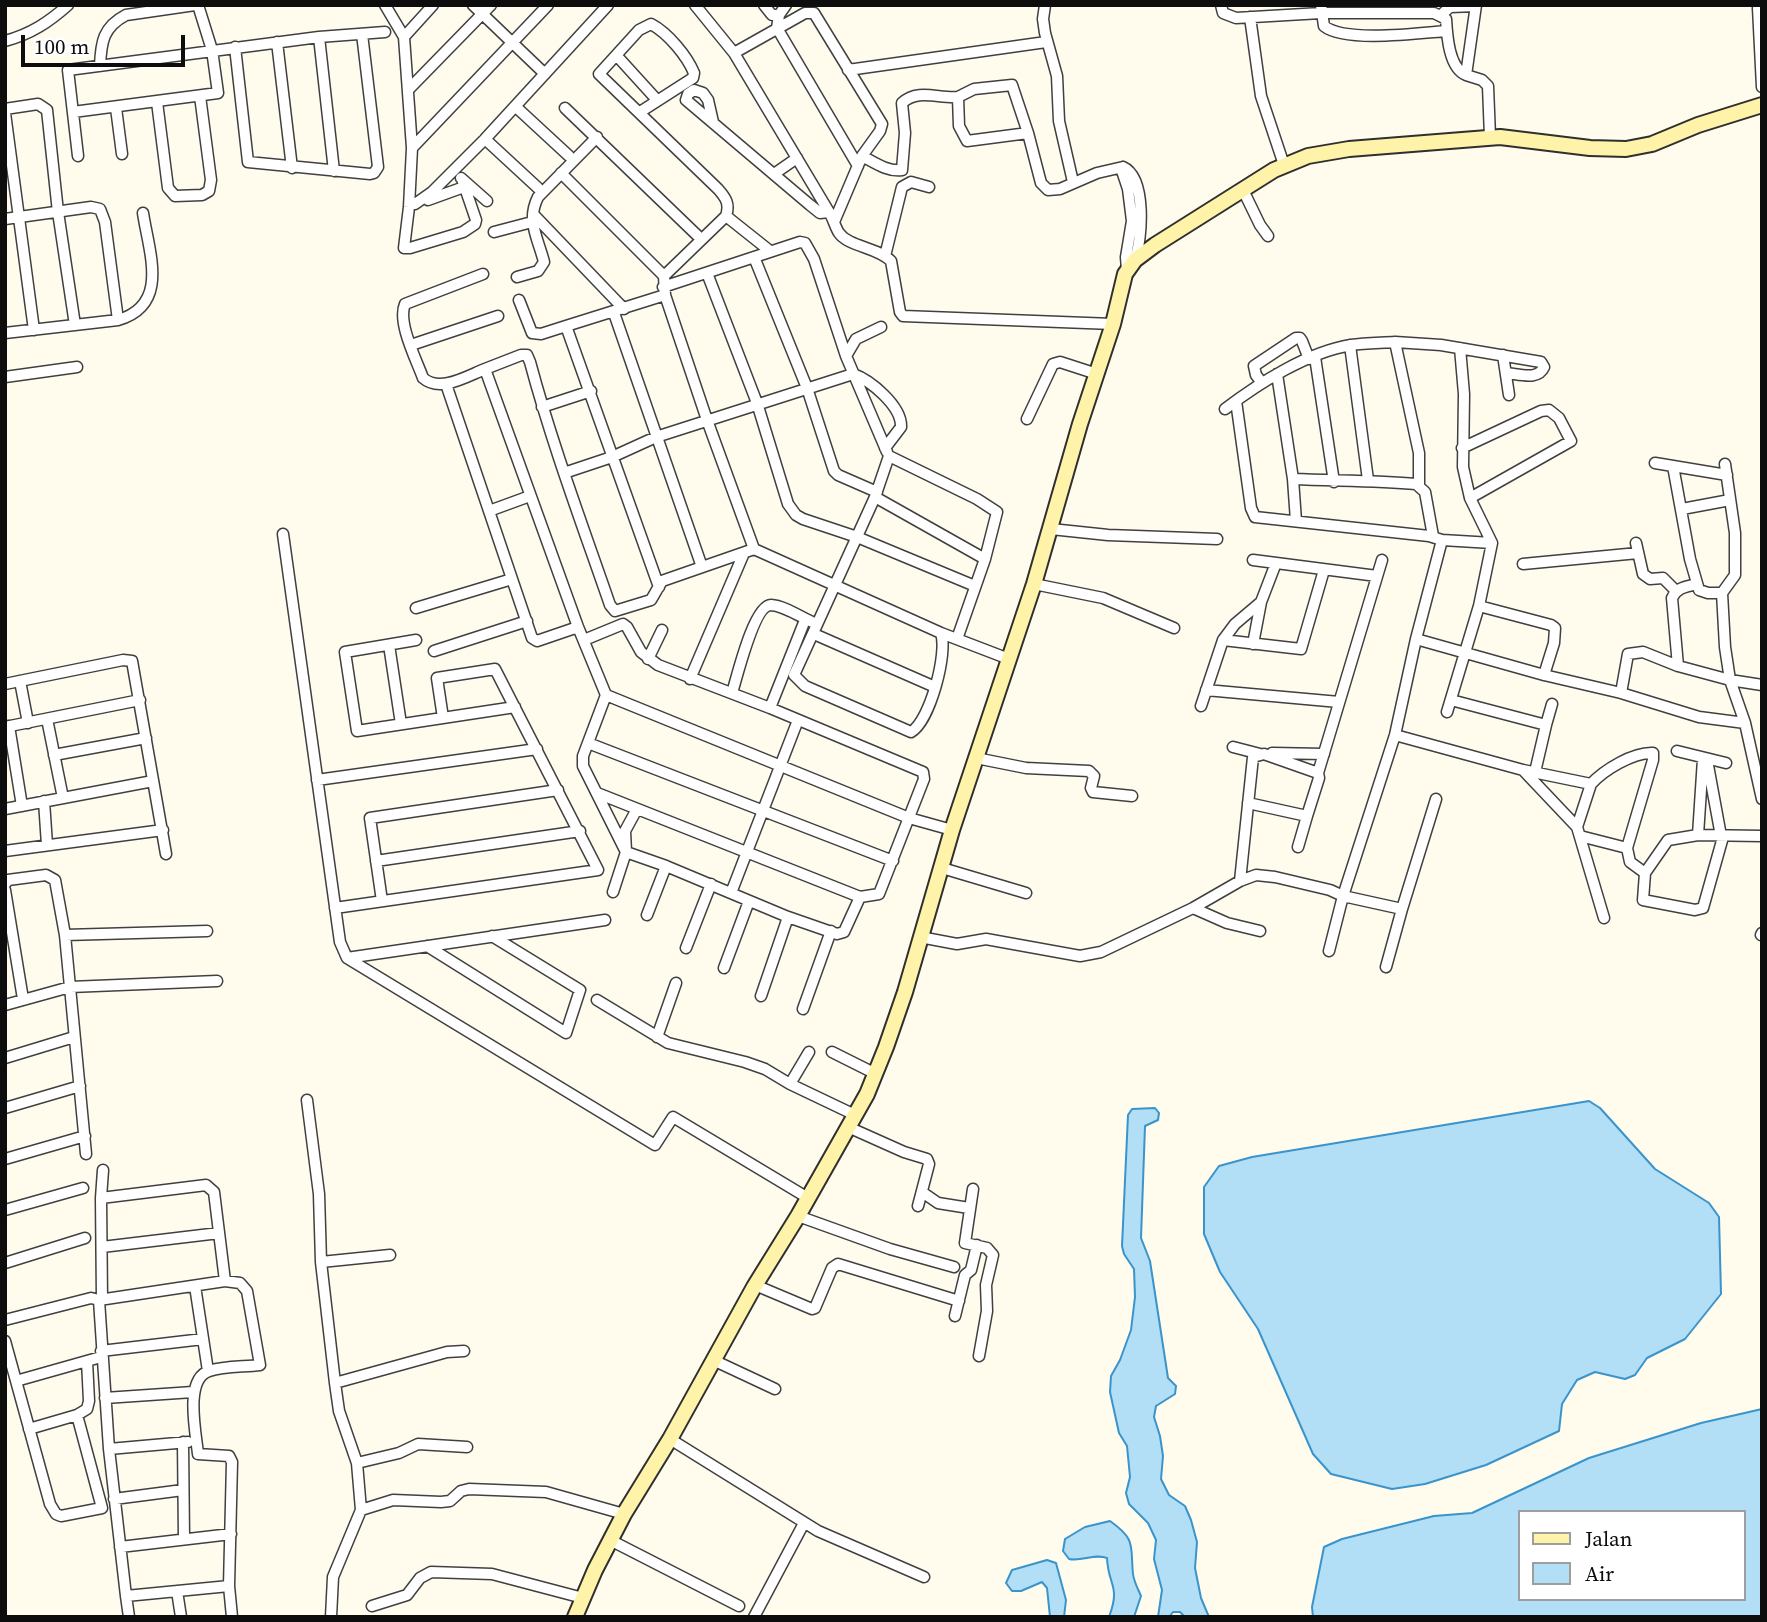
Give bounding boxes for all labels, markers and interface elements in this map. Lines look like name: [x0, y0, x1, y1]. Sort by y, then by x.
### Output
scale bar: [24, 21, 189, 65]
text: 100 m: [34, 32, 89, 61]
legend: [1518, 1510, 1746, 1601]
text: Jalan: [1585, 1524, 1632, 1553]
text: Air: [1585, 1559, 1614, 1588]

